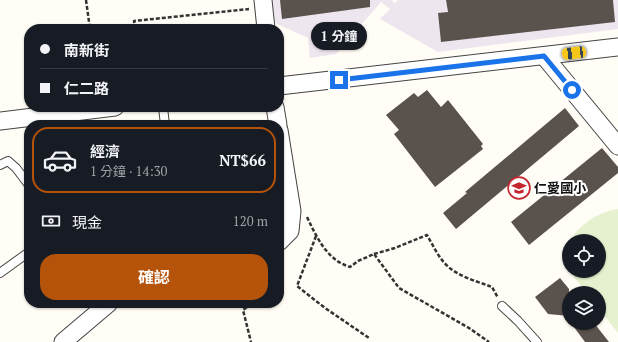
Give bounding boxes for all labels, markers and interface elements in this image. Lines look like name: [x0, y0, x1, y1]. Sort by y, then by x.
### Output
callout: 1 分鐘: [311, 22, 367, 50]
text: 1 分鐘: [321, 27, 357, 45]
text: 南新街: [64, 40, 109, 60]
car: [561, 46, 587, 60]
route end: [330, 71, 348, 89]
text: 仁二路: [64, 78, 109, 98]
route start: [563, 81, 581, 99]
text: 經濟: [90, 141, 120, 161]
icon: car: [42, 142, 78, 178]
text: NT$66: [219, 150, 266, 170]
text: 1 分鐘 · 14:30: [90, 162, 168, 180]
school or university icon: 仁愛國小: [506, 175, 532, 201]
place label: 仁愛國小: [534, 179, 587, 197]
icon: cash: [40, 210, 62, 232]
text: 現金: [72, 212, 102, 232]
text: 120 m: [233, 212, 268, 230]
map controls: [562, 234, 606, 330]
button: locate: [562, 234, 606, 278]
button: 確認: [40, 254, 268, 300]
button: layers: [562, 286, 606, 330]

